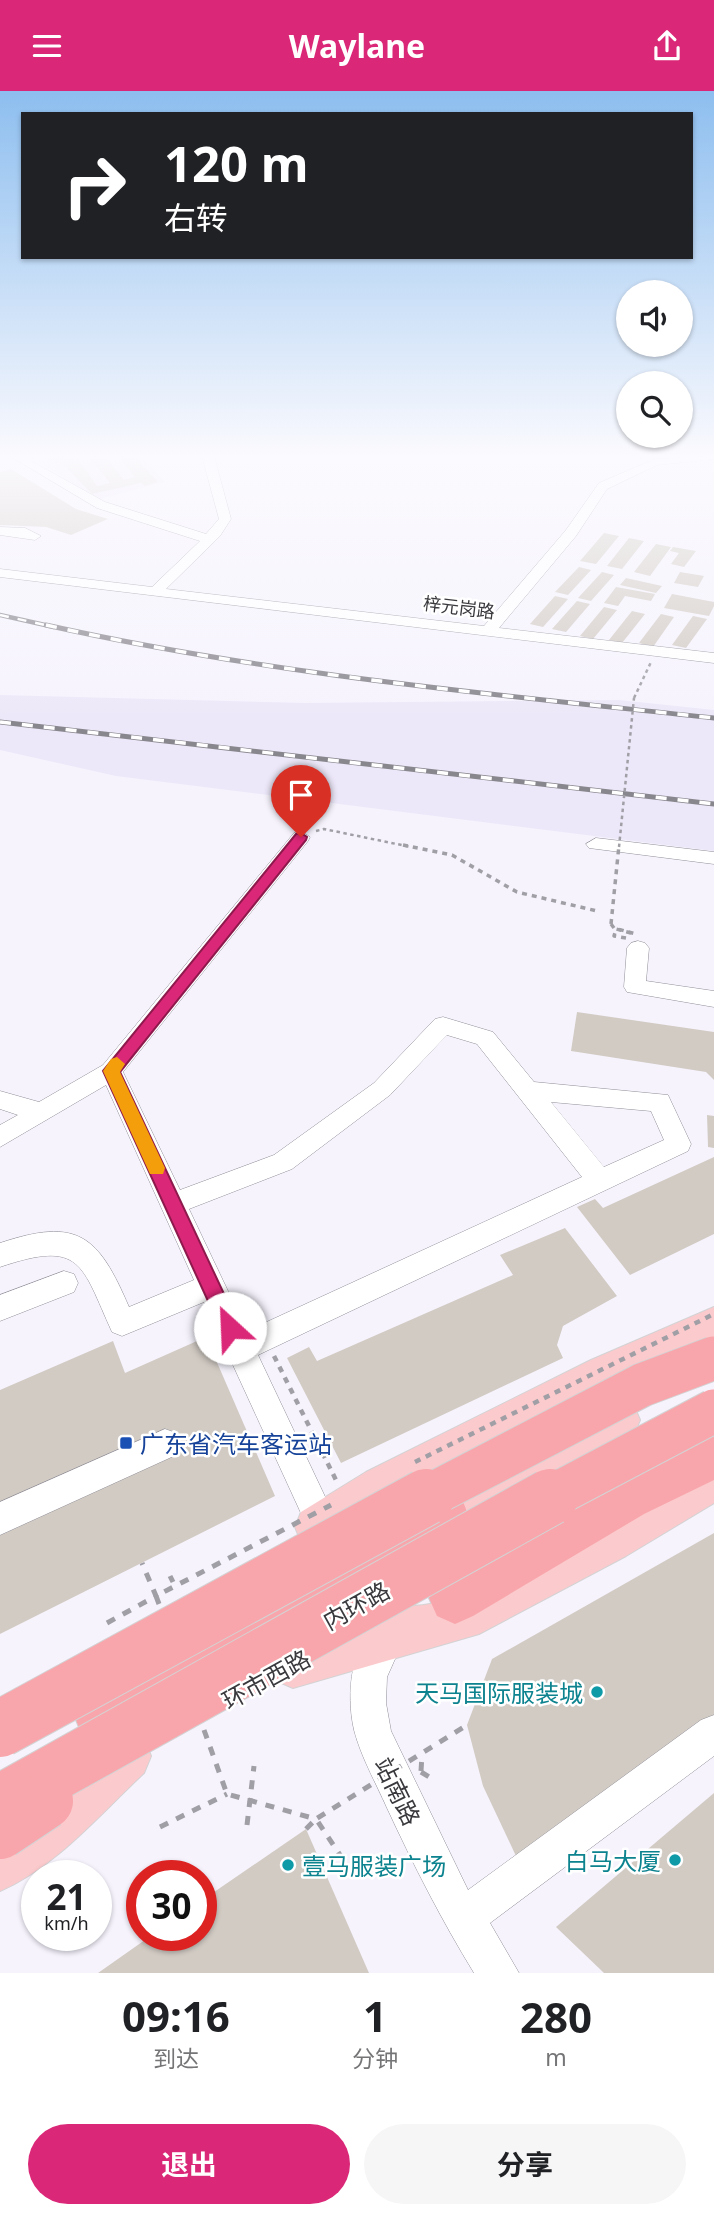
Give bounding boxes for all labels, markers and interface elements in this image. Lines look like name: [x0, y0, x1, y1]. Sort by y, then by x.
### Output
text: Waylane: [289, 24, 425, 67]
icon: menu: [28, 27, 66, 65]
icon: share: [648, 27, 686, 65]
text: 120 m: [164, 130, 309, 196]
icon: right: [49, 140, 140, 231]
text: 右转: [164, 196, 228, 239]
map controls: [616, 280, 693, 448]
button: sound: [616, 280, 693, 357]
button: search: [616, 371, 693, 448]
street label: 梓元岗路: [422, 591, 496, 623]
pin: [271, 765, 331, 837]
icon: arrive: [282, 776, 320, 814]
position arrow: [193, 1291, 267, 1365]
place label: 广东省汽车客运站: [140, 1427, 332, 1460]
marker: 广东省汽车客运站: [118, 1435, 134, 1451]
street label: 内环路: [317, 1573, 395, 1637]
street label: 环市西路: [216, 1641, 316, 1717]
place label: 天马国际服装城: [415, 1676, 583, 1709]
marker: 天马国际服装城: [589, 1684, 605, 1700]
street label: 站南路: [367, 1751, 429, 1831]
place label: 白马大厦: [565, 1844, 661, 1877]
place label: 壹马服装广场: [302, 1849, 446, 1882]
marker: 白马大厦: [667, 1852, 683, 1868]
marker: 壹马服装广场: [280, 1857, 296, 1873]
speed limit sign: 30: [126, 1860, 217, 1951]
text: 21: [46, 1873, 87, 1920]
text: km/h: [44, 1911, 89, 1935]
text: 09:16: [122, 1987, 230, 2044]
text: 1: [363, 1987, 387, 2044]
text: 280: [520, 1988, 592, 2045]
text: m: [545, 2041, 567, 2073]
text: 到达: [153, 2042, 199, 2074]
text: 分钟: [352, 2042, 398, 2074]
button: 退出: [28, 2124, 350, 2204]
button: 分享: [364, 2124, 686, 2204]

